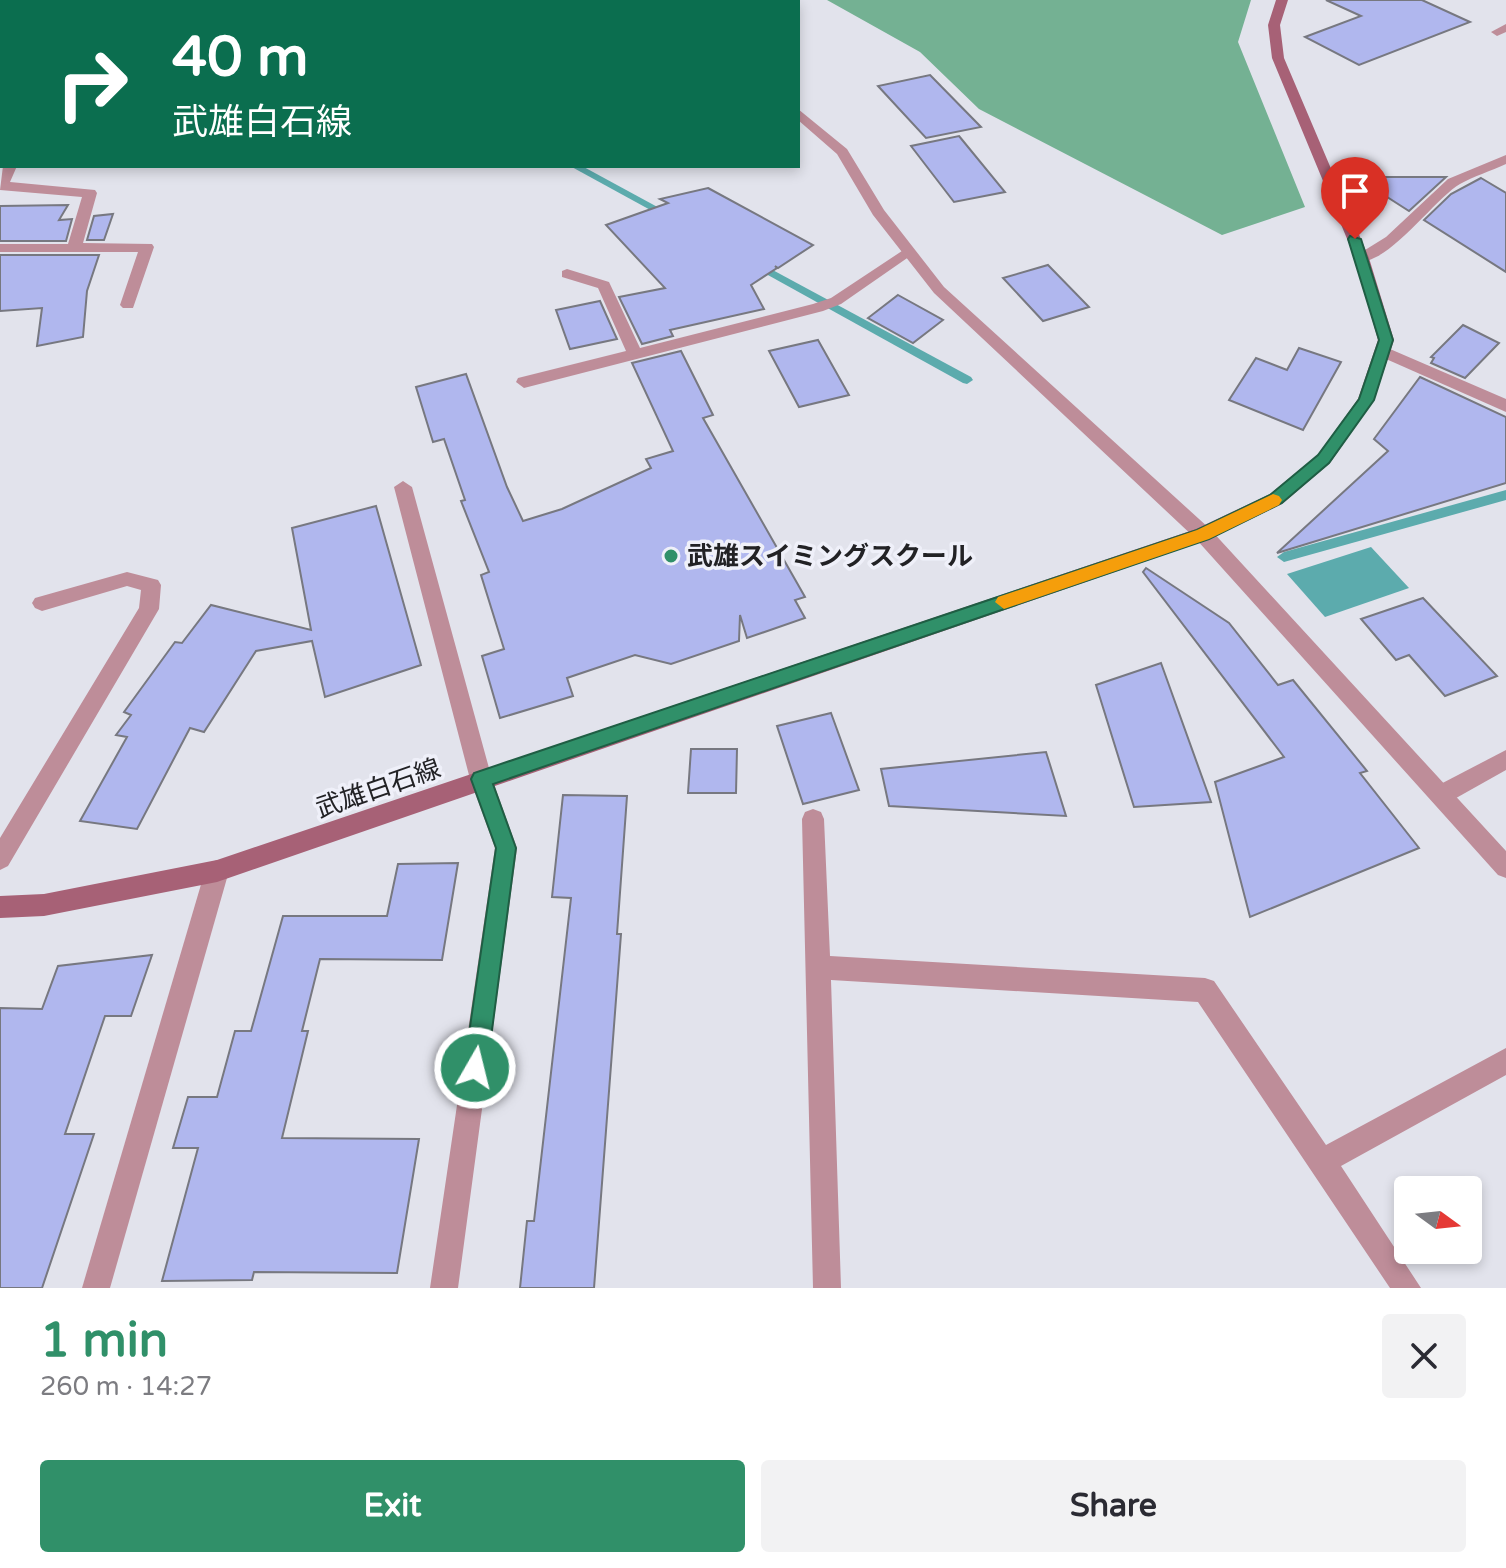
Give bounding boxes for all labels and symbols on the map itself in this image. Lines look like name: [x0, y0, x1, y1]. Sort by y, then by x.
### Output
pin: [1321, 157, 1389, 239]
place label: 武雄スイミングスクール: [687, 541, 973, 572]
marker: 武雄スイミングスクール: [662, 547, 680, 565]
street label: 武雄白石線: [312, 753, 445, 824]
position arrow: [433, 1026, 517, 1110]
north arrow: [1394, 1176, 1482, 1264]

